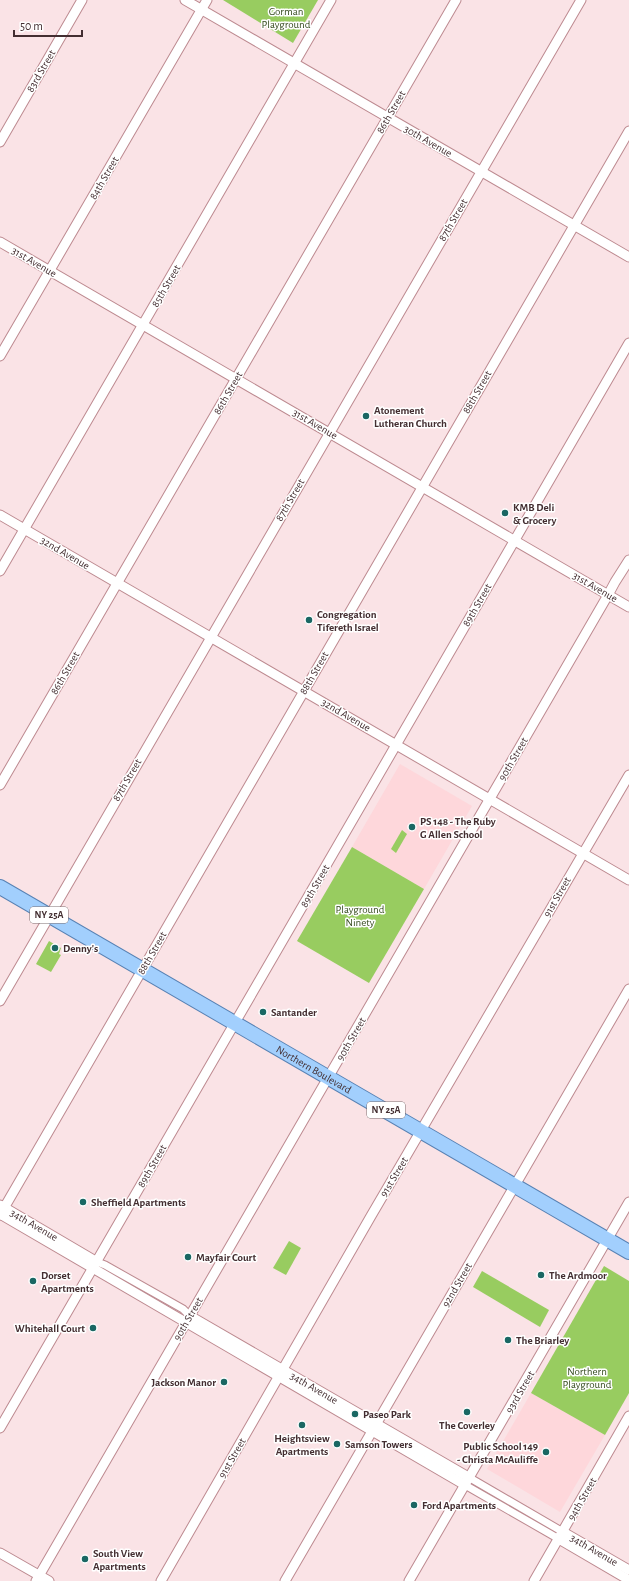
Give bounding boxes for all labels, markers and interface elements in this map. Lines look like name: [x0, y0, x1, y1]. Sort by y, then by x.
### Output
park label: Gorman Playground: [261, 6, 311, 30]
scale bar: [14, 12, 82, 38]
text: 50 m: [20, 20, 43, 32]
street label: 83rd Street: [25, 48, 58, 94]
street label: 86th Street: [374, 88, 408, 135]
street label: 30th Avenue: [402, 123, 454, 159]
street label: 84th Street: [87, 154, 121, 201]
street label: 87th Street: [437, 197, 470, 243]
street label: 31st Avenue: [10, 245, 58, 279]
street label: 85th Street: [150, 263, 183, 309]
street label: 88th Street: [460, 368, 494, 415]
street label: 86th Street: [211, 369, 245, 416]
place label: Atonement Lutheran Church: [374, 405, 447, 429]
street label: 31st Avenue: [291, 407, 339, 441]
marker: Atonement Lutheran Church: [361, 411, 371, 421]
street label: 87th Street: [274, 477, 307, 523]
place label: KMB Deli & Grocery: [513, 502, 556, 526]
marker: KMB Deli & Grocery: [500, 508, 510, 518]
street label: 32nd Avenue: [39, 535, 91, 571]
street label: 31st Avenue: [571, 570, 619, 604]
street label: 89th Street: [460, 581, 494, 628]
place label: Congregation Tifereth Israel: [317, 609, 379, 633]
marker: Congregation Tifereth Israel: [304, 615, 314, 625]
street label: 86th Street: [48, 649, 82, 696]
street label: 88th Street: [297, 649, 331, 696]
street label: 32nd Avenue: [320, 697, 372, 733]
street label: 90th Street: [496, 735, 530, 783]
street label: 87th Street: [111, 757, 144, 803]
place label: PS 148 - The Ruby G Allen School: [420, 816, 496, 840]
marker: PS 148 - The Ruby G Allen School: [407, 822, 417, 832]
street label: 89th Street: [298, 862, 332, 909]
street label: 91st Street: [541, 875, 573, 919]
park label: Playground Ninety: [335, 904, 385, 928]
road number: NY 25A: [30, 907, 68, 923]
street label: 88th Street: [135, 929, 169, 976]
marker: Denny's: [50, 943, 60, 953]
place label: Denny's: [63, 943, 98, 954]
marker: Santander: [258, 1007, 268, 1017]
place label: Santander: [271, 1007, 317, 1018]
street label: 90th Street: [334, 1015, 368, 1063]
street label: Northern Boulevard: [274, 1043, 354, 1095]
road number: NY 25A: [367, 1102, 405, 1118]
street label: 89th Street: [135, 1142, 169, 1189]
street label: 91st Street: [378, 1155, 410, 1199]
marker: Sheffield Apartments: [78, 1197, 88, 1207]
place label: Sheffield Apartments: [91, 1197, 186, 1208]
street label: 34th Avenue: [8, 1207, 60, 1243]
marker: Mayfair Court: [183, 1252, 193, 1262]
place label: Mayfair Court: [196, 1252, 256, 1263]
street label: 92nd Street: [440, 1260, 474, 1309]
place label: Dorset Apartments: [41, 1270, 94, 1294]
marker: The Ardmoor: [536, 1270, 546, 1280]
place label: The Ardmoor: [549, 1270, 607, 1281]
marker: Dorset Apartments: [28, 1276, 38, 1286]
street label: 90th Street: [171, 1295, 205, 1343]
place label: Whitehall Court: [15, 1323, 85, 1334]
marker: Whitehall Court: [88, 1323, 98, 1333]
marker: The Briarley: [503, 1335, 513, 1345]
place label: The Briarley: [516, 1335, 569, 1346]
park label: Northern Playground: [562, 1366, 612, 1390]
street label: 93rd Street: [504, 1369, 537, 1415]
street label: 34th Avenue: [288, 1370, 340, 1406]
place label: Jackson Manor: [152, 1377, 216, 1388]
marker: Jackson Manor: [219, 1377, 229, 1387]
marker: The Coverley: [462, 1407, 472, 1417]
marker: Paseo Park: [350, 1409, 360, 1419]
place label: Paseo Park: [363, 1409, 411, 1420]
marker: Heightsview Apartments: [297, 1420, 307, 1430]
place label: The Coverley: [439, 1420, 495, 1431]
place label: Heightsview Apartments: [274, 1433, 330, 1457]
street label: 91st Street: [216, 1436, 248, 1480]
marker: Samson Towers: [332, 1439, 342, 1449]
place label: Samson Towers: [345, 1439, 412, 1450]
place label: Public School 149 - Christa McAuliffe: [457, 1441, 538, 1465]
marker: Public School 149 - Christa McAuliffe: [541, 1447, 551, 1457]
street label: 94th Street: [565, 1475, 599, 1522]
marker: Ford Apartments: [409, 1500, 419, 1510]
place label: Ford Apartments: [422, 1500, 496, 1511]
street label: 34th Avenue: [568, 1532, 620, 1568]
place label: South View Apartments: [93, 1548, 146, 1572]
marker: South View Apartments: [80, 1554, 90, 1564]

